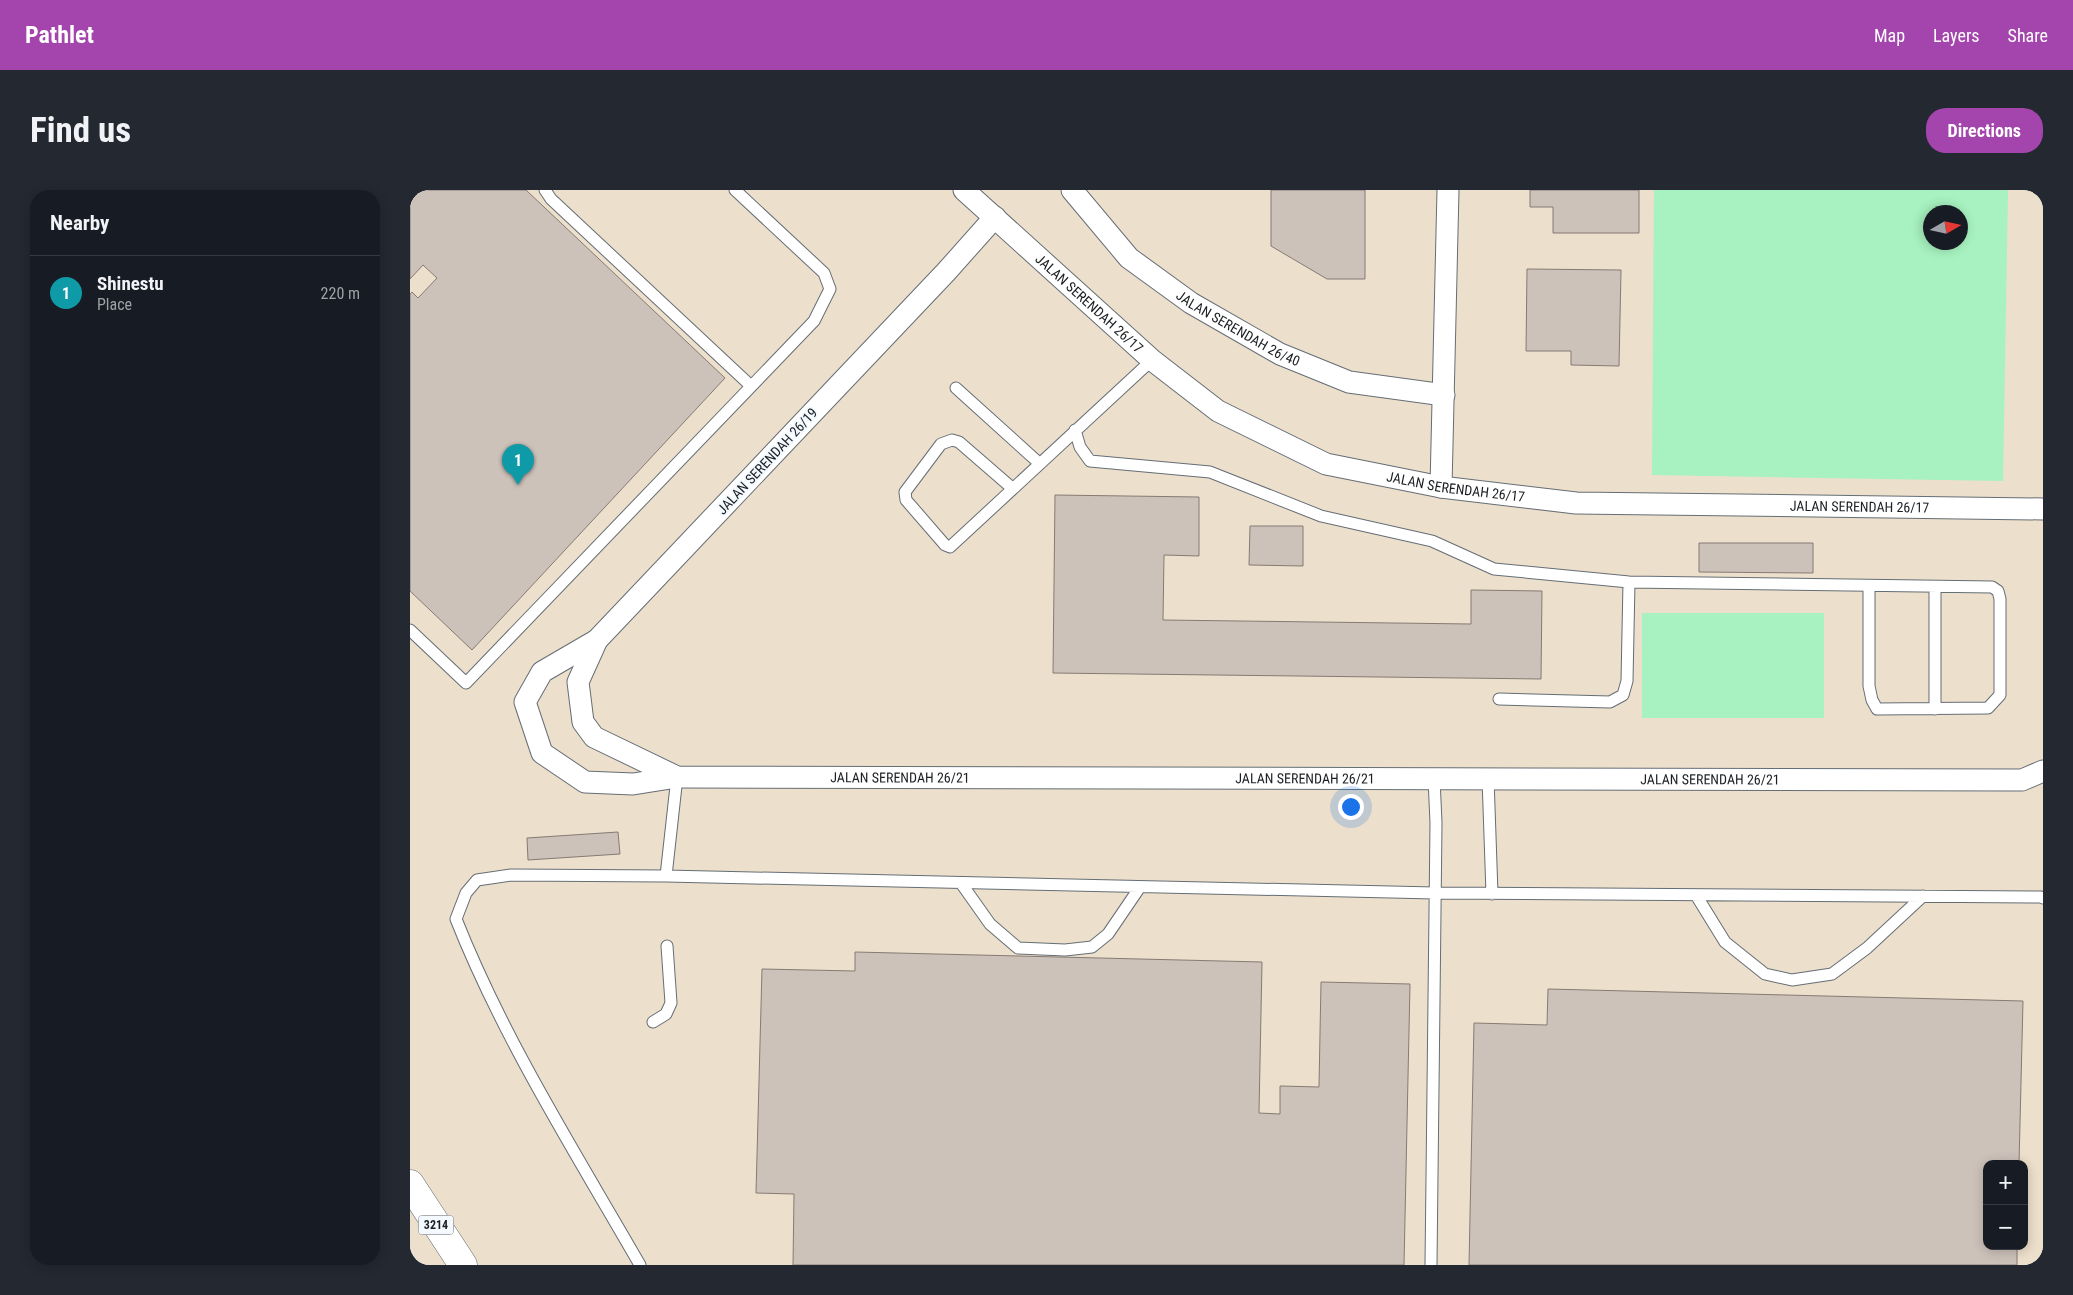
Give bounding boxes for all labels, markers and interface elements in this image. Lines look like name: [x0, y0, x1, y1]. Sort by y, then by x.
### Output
text: Pathlet: [25, 21, 94, 49]
text: Map: [1874, 25, 1905, 46]
text: Layers: [1933, 25, 1980, 46]
text: Share: [2008, 25, 2048, 46]
button: Directions: [1926, 108, 2043, 153]
text: Find us: [30, 110, 131, 151]
north arrow: [1923, 205, 1968, 250]
text: Nearby: [50, 211, 109, 235]
street label: JALAN SERENDAH 26/17: [1032, 251, 1147, 356]
text: Shinestu: [97, 272, 164, 295]
text: 1: [62, 284, 70, 303]
text: 220 m: [321, 284, 360, 303]
street label: JALAN SERENDAH 26/40: [1173, 287, 1302, 369]
text: Place: [97, 295, 132, 314]
street label: JALAN SERENDAH 26/19: [714, 405, 820, 517]
pin: 1: [502, 444, 534, 485]
street label: JALAN SERENDAH 26/17: [1385, 468, 1526, 505]
street label: JALAN SERENDAH 26/17: [1790, 498, 1930, 516]
street label: JALAN SERENDAH 26/21: [830, 769, 970, 786]
street label: JALAN SERENDAH 26/21: [1235, 770, 1375, 787]
street label: JALAN SERENDAH 26/21: [1640, 771, 1780, 787]
your location: [1338, 794, 1364, 820]
map controls: [1983, 1160, 2028, 1250]
button: +: [1983, 1160, 2028, 1205]
button: −: [1983, 1205, 2028, 1250]
road number: 3214: [418, 1216, 454, 1234]

